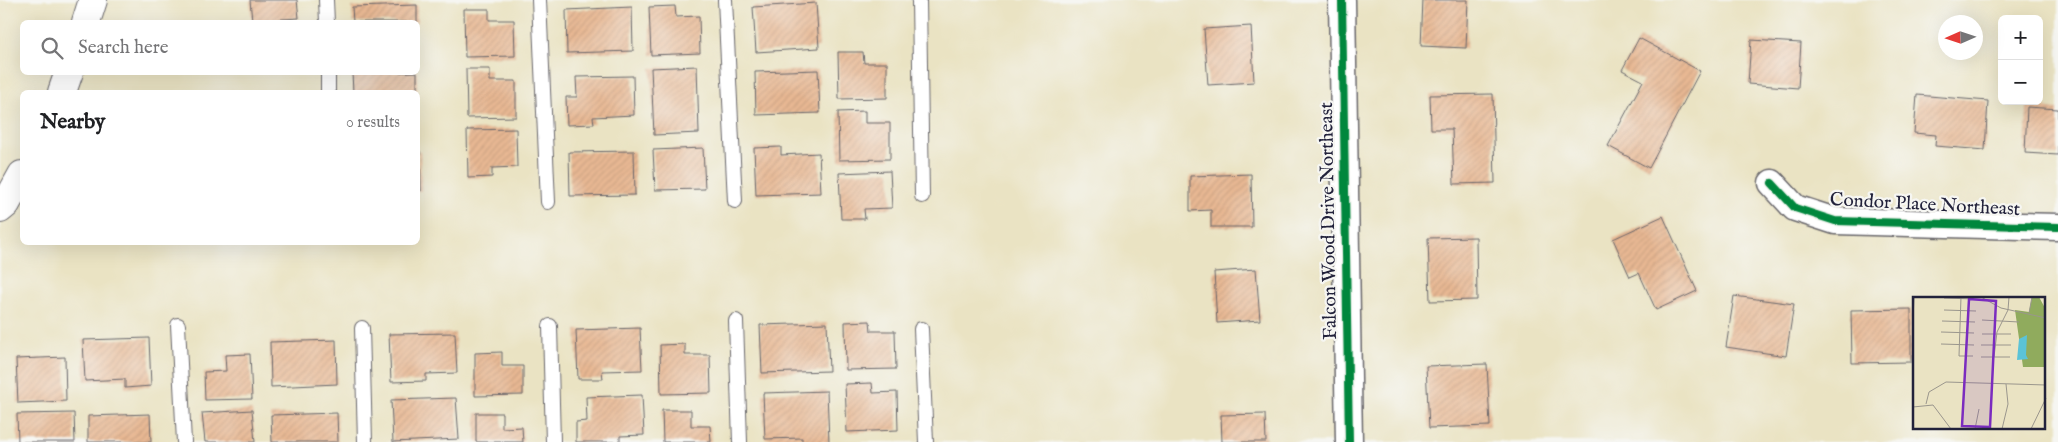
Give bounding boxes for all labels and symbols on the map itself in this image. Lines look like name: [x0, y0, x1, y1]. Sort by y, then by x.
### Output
north arrow: [1938, 15, 1983, 60]
street label: Falcon Wood Drive Northeast: [1315, 101, 1343, 340]
street label: Condor Place Northeast: [1829, 188, 2021, 222]
inset map: [1913, 297, 2046, 430]

